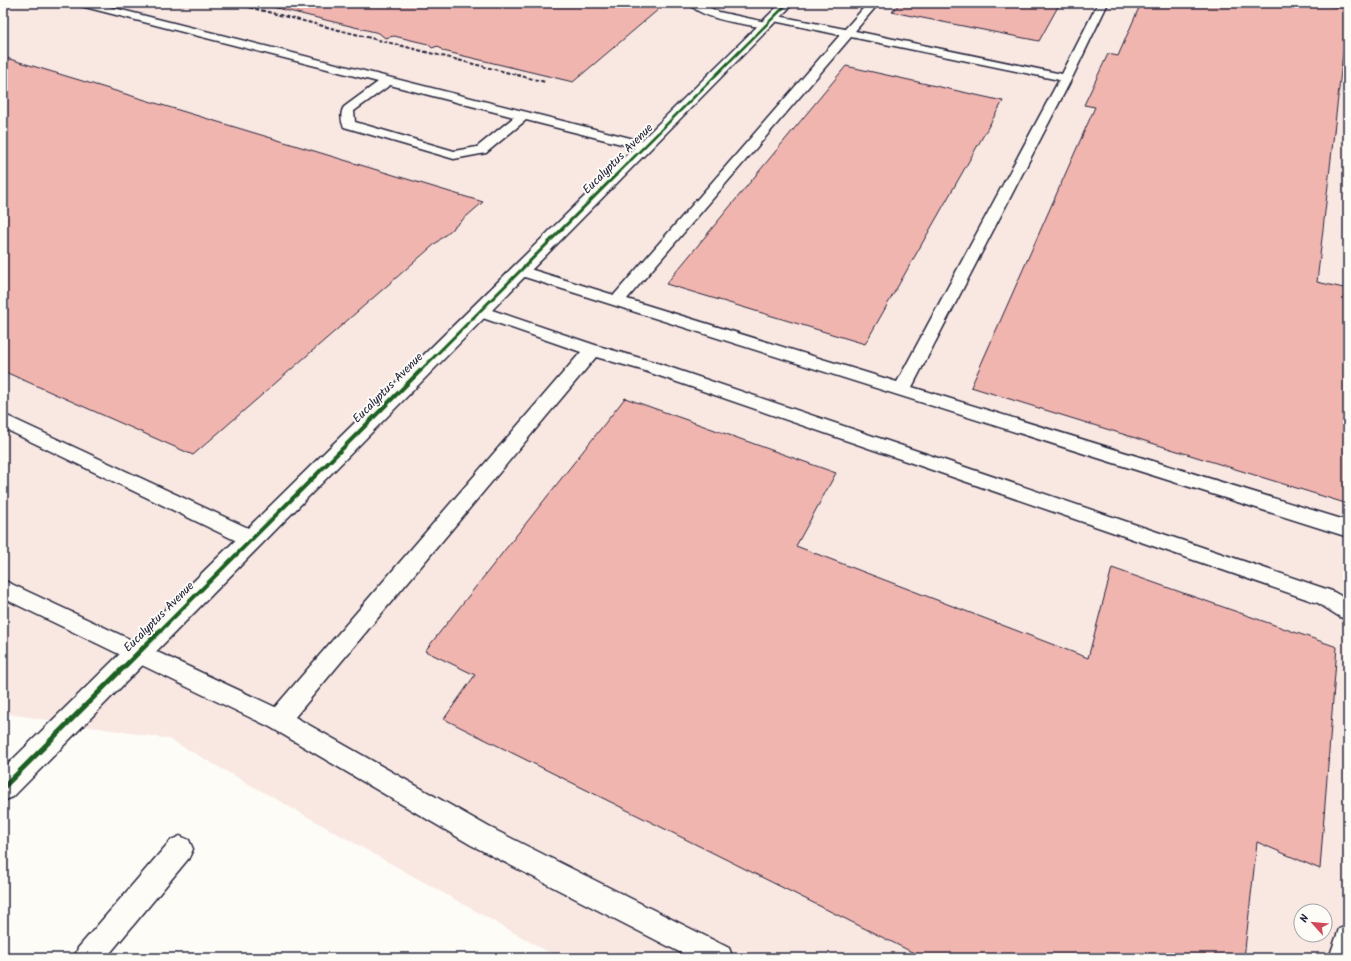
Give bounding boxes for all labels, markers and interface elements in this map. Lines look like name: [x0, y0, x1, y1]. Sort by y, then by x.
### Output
street label: Eucalyptus Avenue: [578, 119, 658, 199]
street label: Eucalyptus Avenue: [348, 348, 428, 428]
street label: Eucalyptus Avenue: [119, 577, 199, 657]
north arrow: [1293, 903, 1333, 943]
text: N: [1295, 912, 1315, 926]

